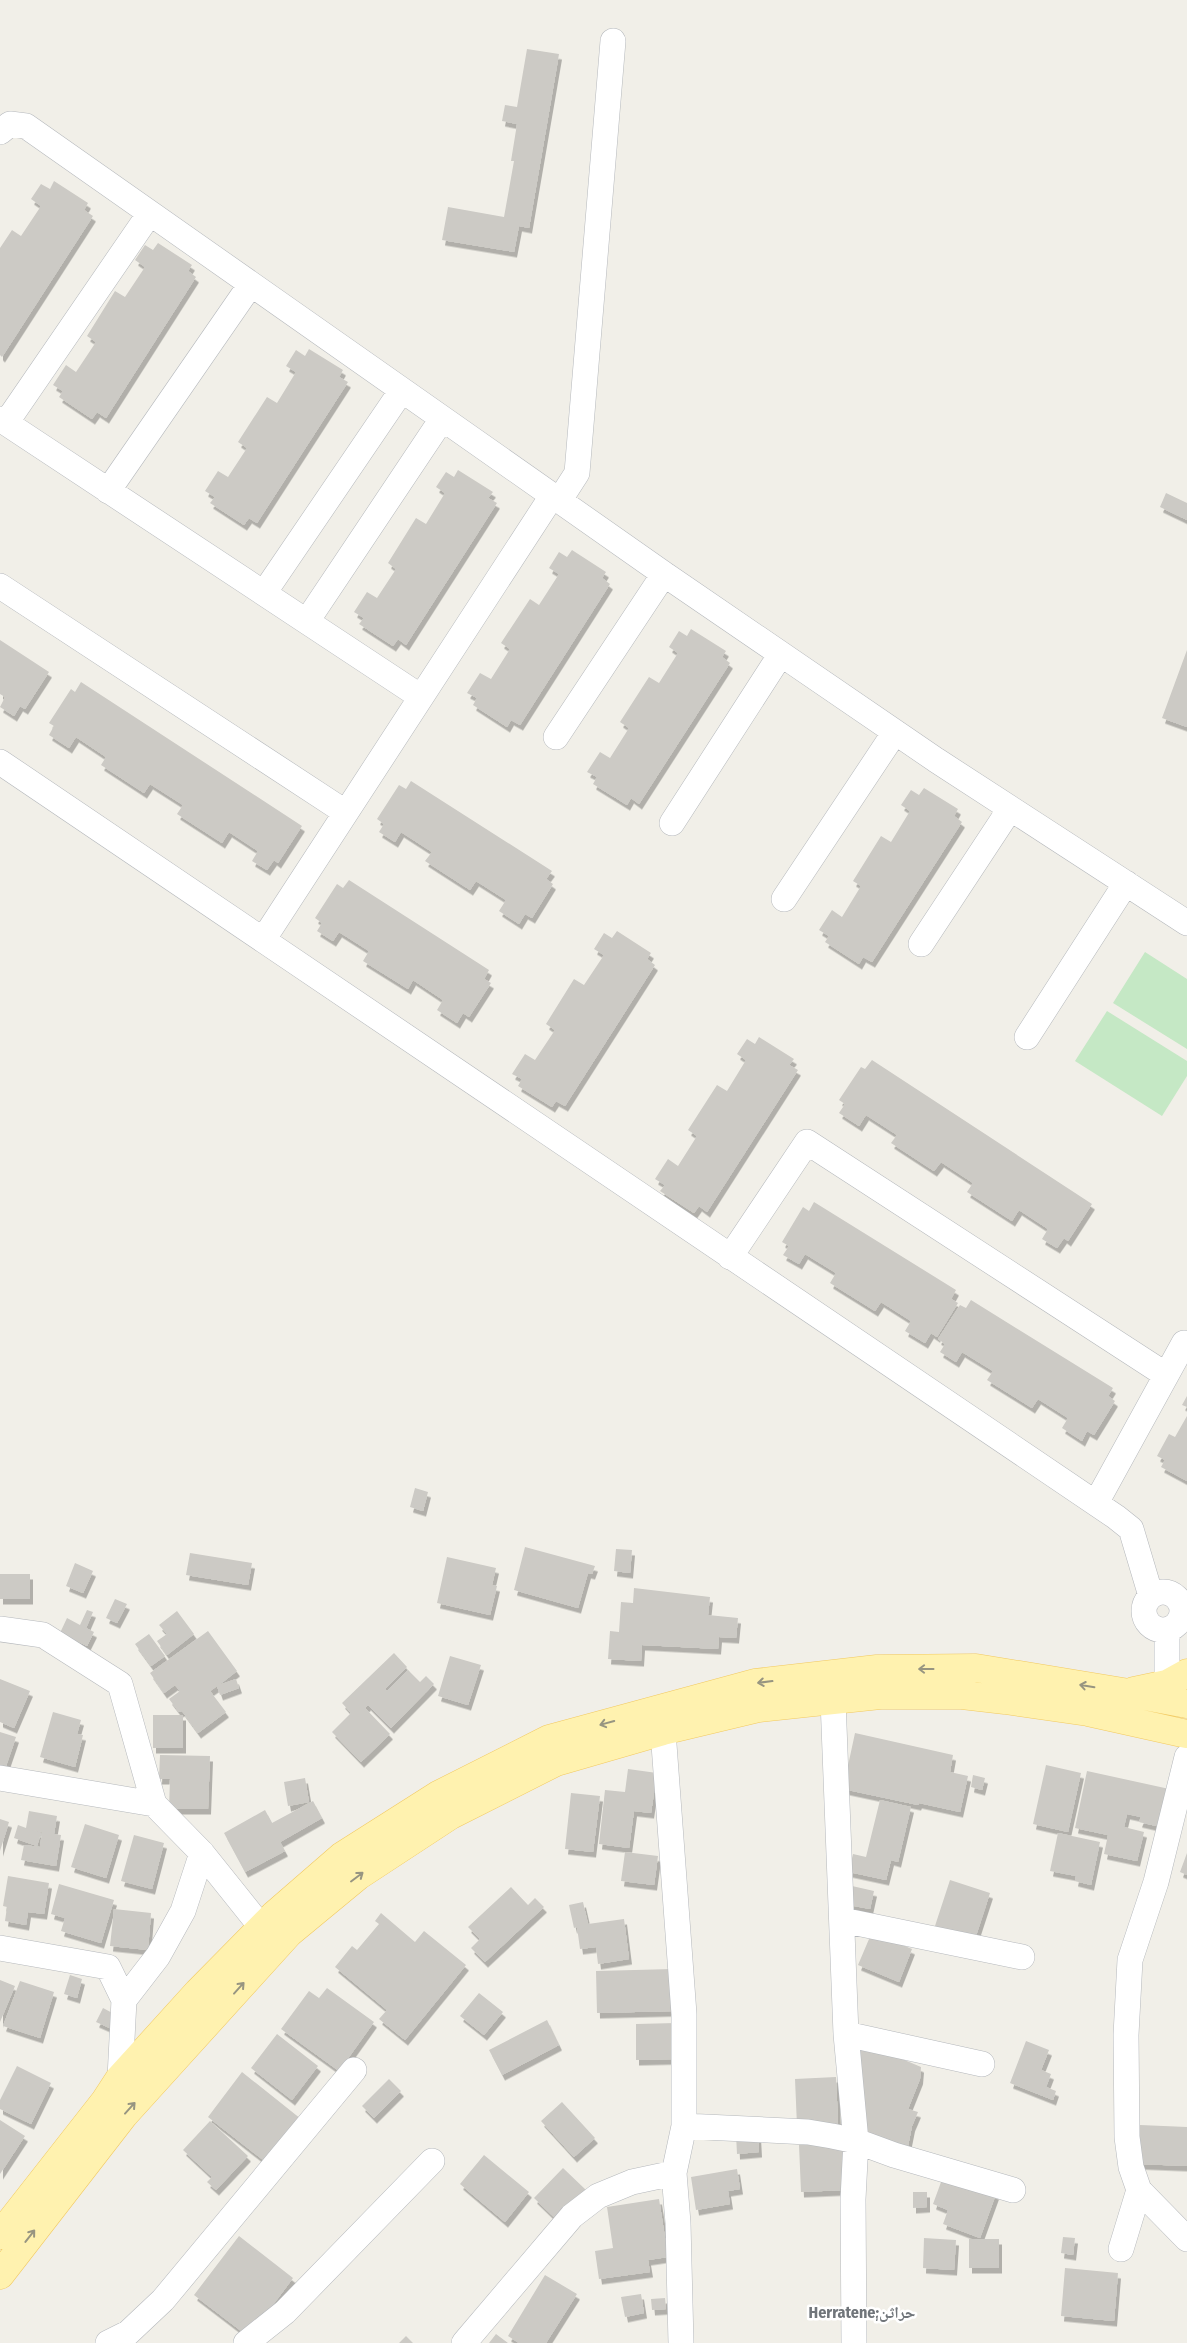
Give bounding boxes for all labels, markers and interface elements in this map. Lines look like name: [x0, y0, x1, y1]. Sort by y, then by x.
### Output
one-way arrow: [919, 1664, 935, 1674]
one-way arrow: [757, 1677, 773, 1687]
one-way arrow: [1080, 1681, 1096, 1691]
one-way arrow: [600, 1719, 616, 1728]
one-way arrow: [350, 1872, 364, 1882]
one-way arrow: [233, 1981, 245, 1994]
one-way arrow: [125, 2102, 136, 2115]
one-way arrow: [25, 2230, 36, 2243]
district label: Herratene;حراثن: [809, 2303, 915, 2322]

